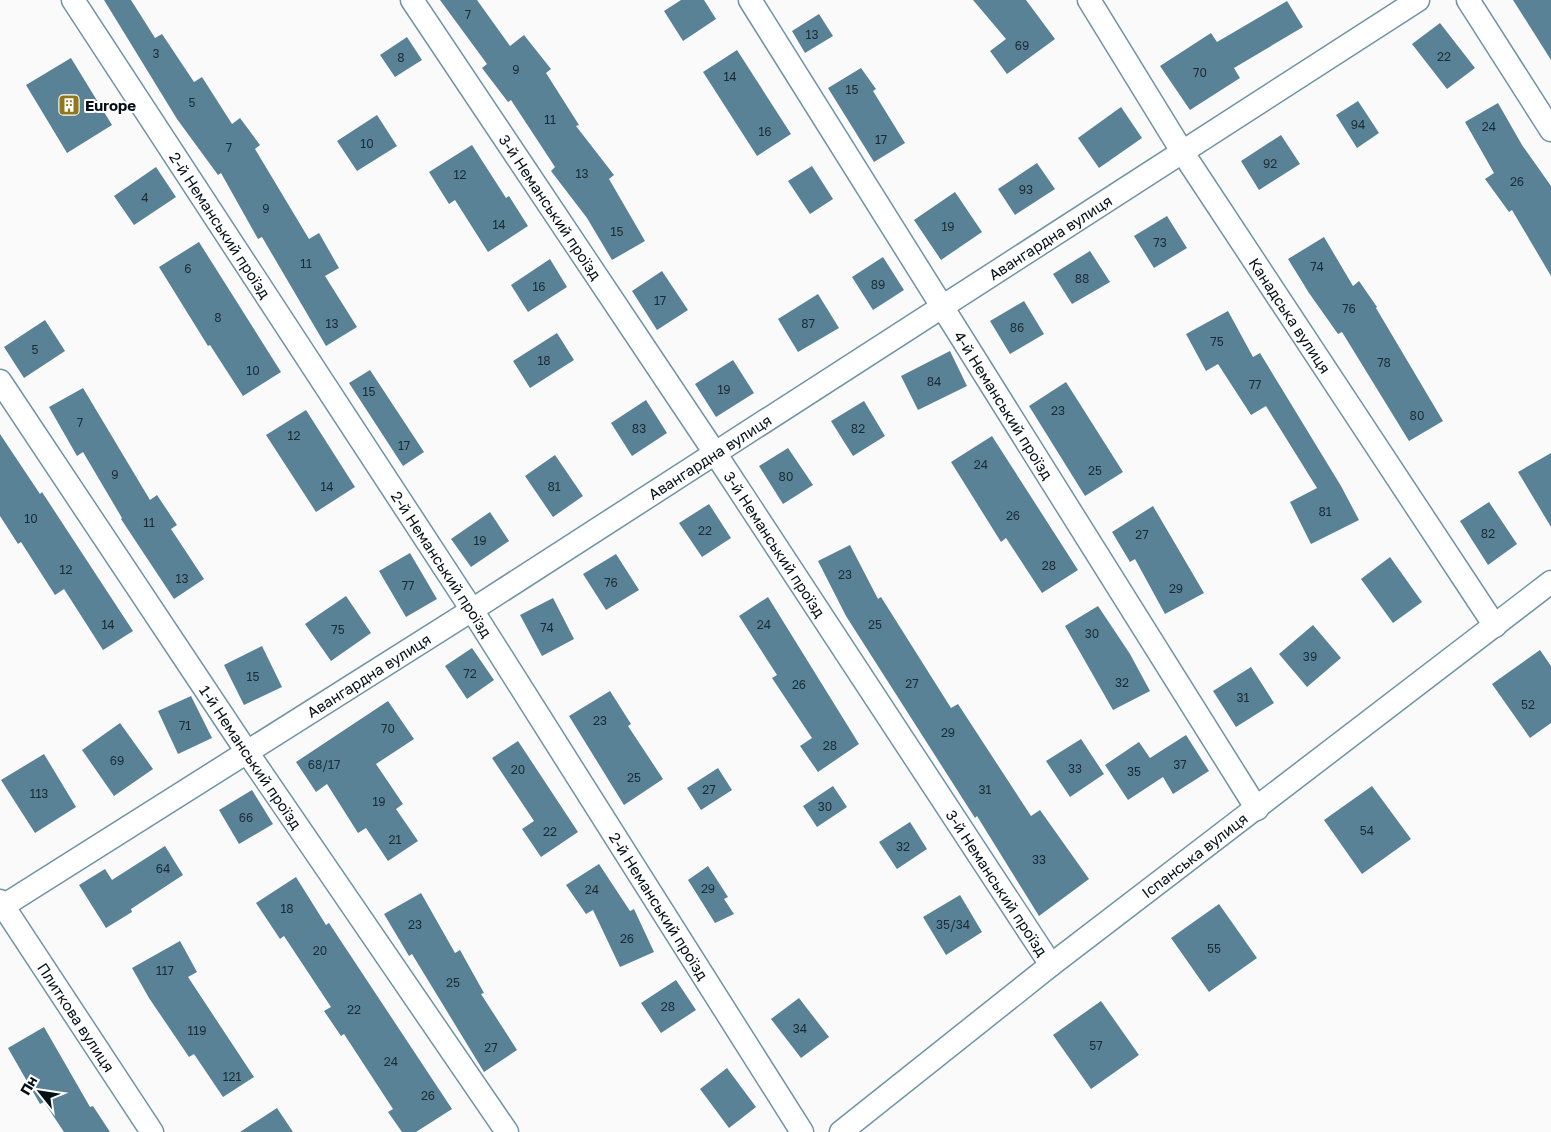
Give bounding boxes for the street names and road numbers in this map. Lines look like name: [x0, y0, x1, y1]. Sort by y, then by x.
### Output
street label: 3-й Неманський проїзд: [495, 131, 605, 283]
street label: 2-й Неманський проїзд: [166, 149, 275, 302]
street label: Авангардна вулиця: [985, 191, 1115, 284]
street label: Канадська вулиця: [1245, 254, 1335, 376]
street label: 4-й Неманський проїзд: [951, 328, 1057, 482]
street label: Авангардна вулиця: [645, 410, 775, 503]
street label: 3-й Неманський проїзд: [720, 468, 829, 621]
street label: 2-й Неманський проїзд: [388, 488, 496, 641]
street label: Авангардна вулиця: [303, 629, 434, 721]
street label: 1-й Неманський проїзд: [196, 682, 306, 832]
street label: 3-й Неманський проїзд: [943, 806, 1051, 959]
street label: Іспанська вулиця: [1138, 809, 1251, 901]
street label: 2-й Неманський проїзд: [606, 829, 712, 983]
street label: Плиткова вулиця: [34, 959, 119, 1075]

